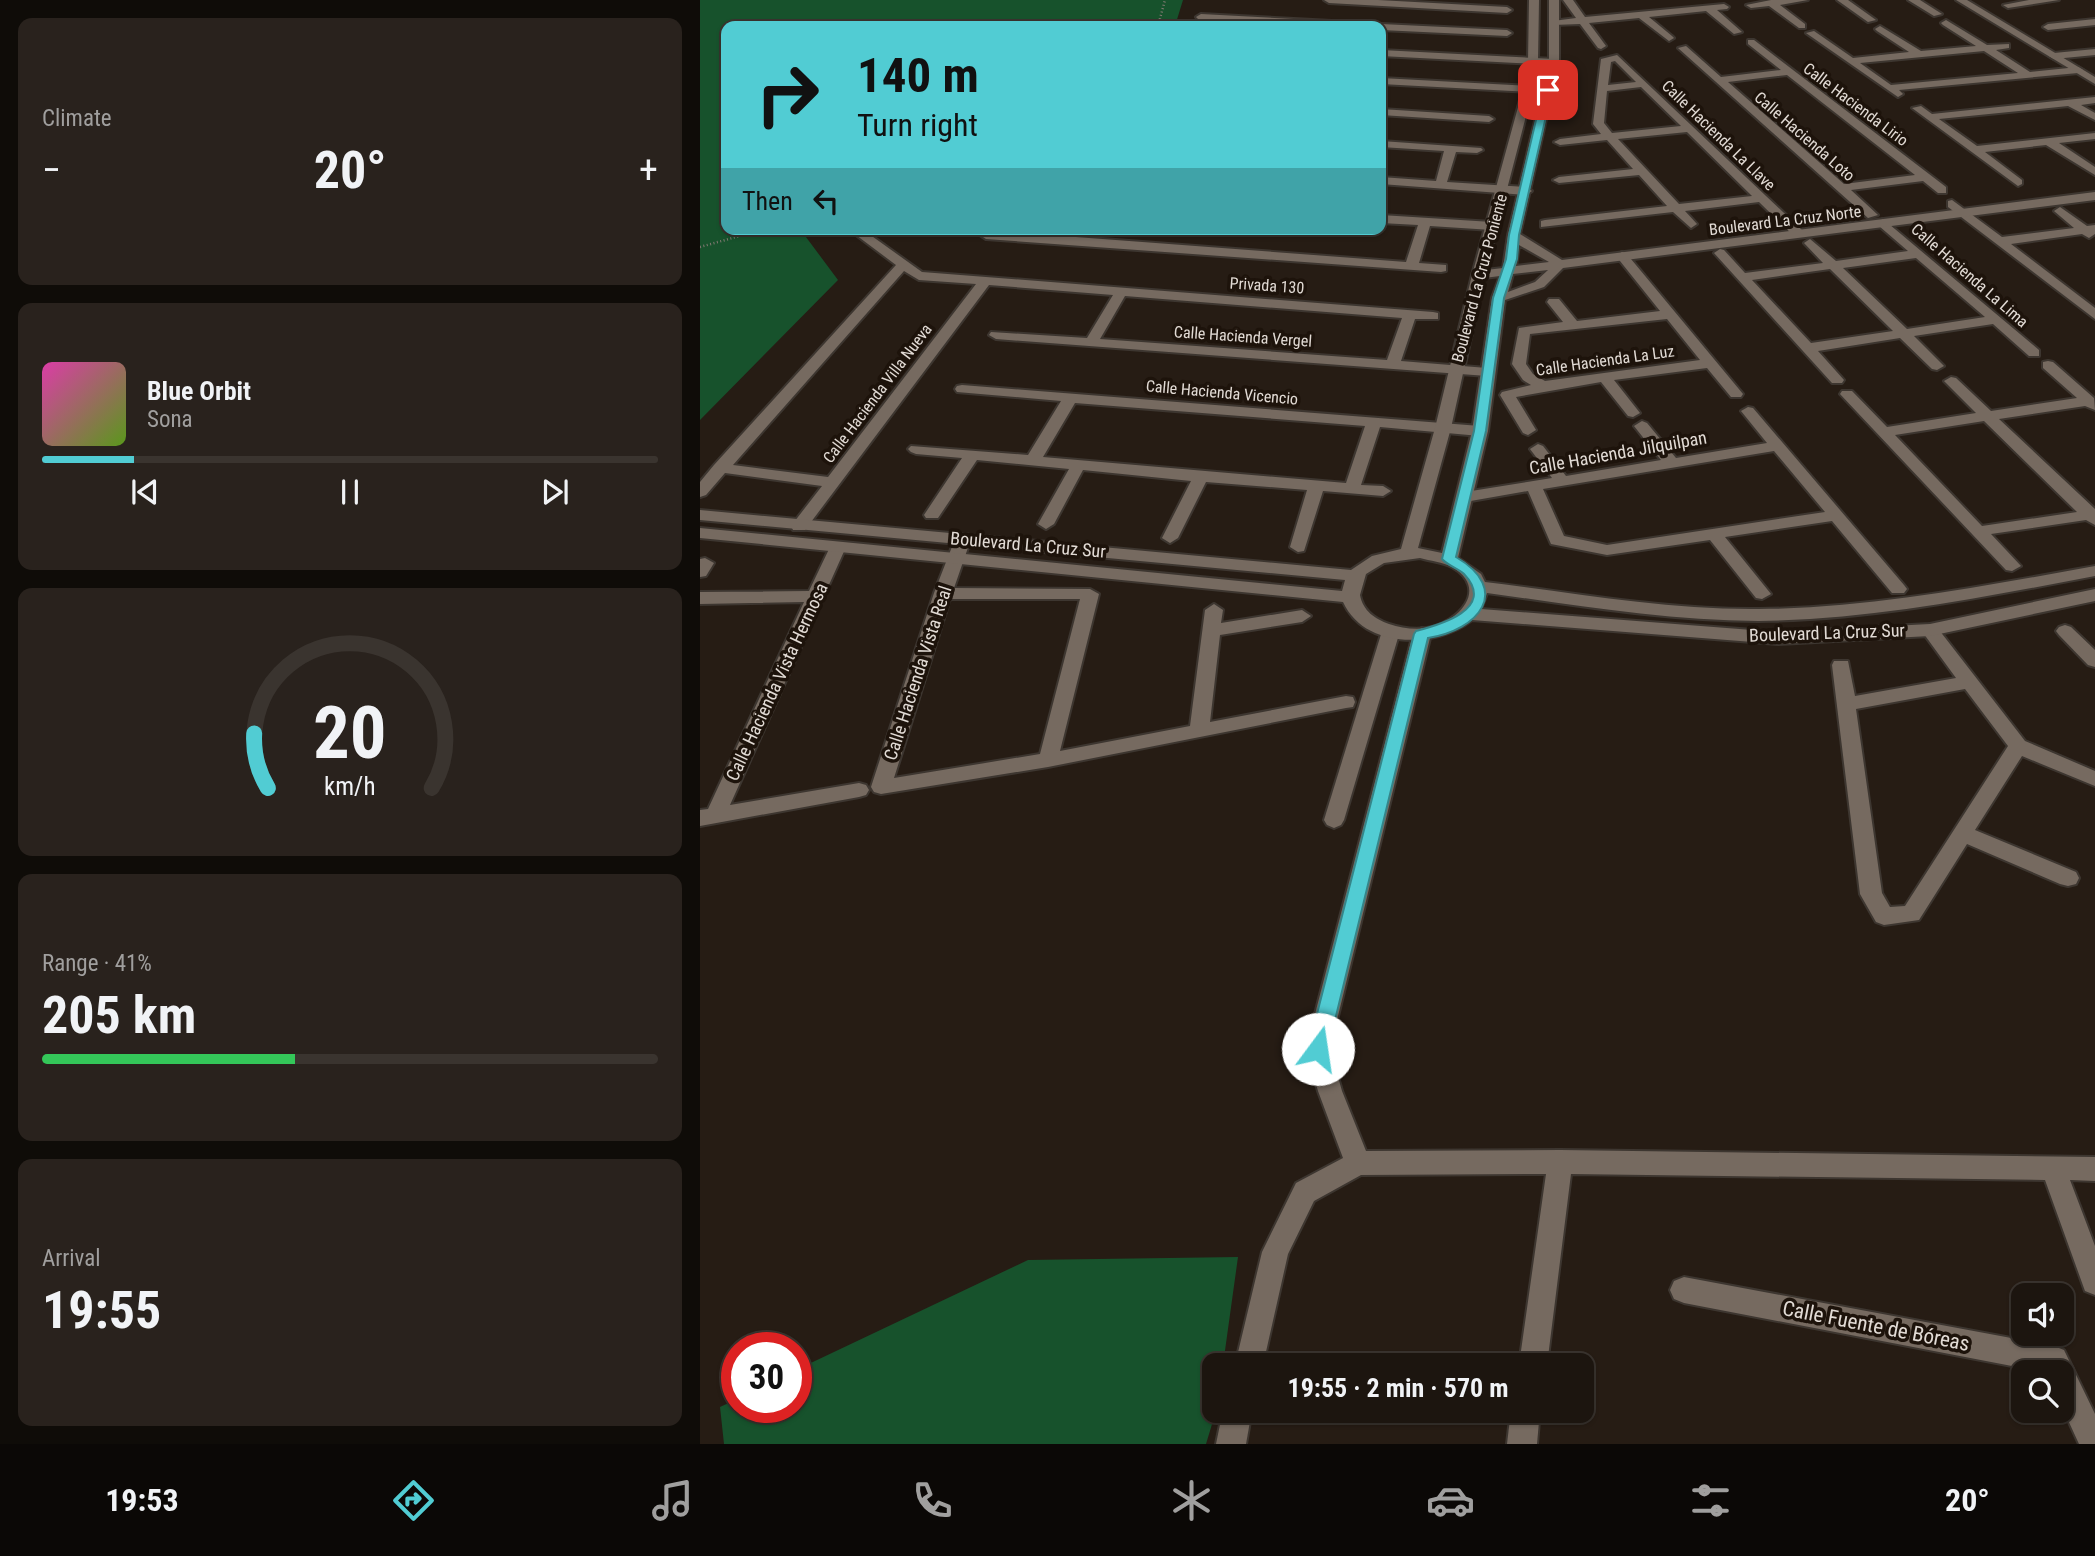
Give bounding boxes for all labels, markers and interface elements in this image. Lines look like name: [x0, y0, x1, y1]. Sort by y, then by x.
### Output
text: 140 m: [857, 47, 979, 104]
icon: right: [742, 49, 833, 140]
street label: Calle Hacienda Lirio: [1800, 59, 1912, 150]
pin: [1518, 60, 1578, 120]
icon: arrive: [1529, 71, 1567, 109]
street label: Calle Hacienda La Llave: [1658, 76, 1779, 194]
street label: Calle Hacienda Loto: [1751, 88, 1859, 185]
text: Climate: [42, 105, 112, 132]
text: Turn right: [857, 106, 978, 144]
text: 20°: [314, 140, 386, 201]
text: −: [42, 148, 61, 192]
text: +: [639, 148, 658, 192]
icon: left: [807, 182, 845, 220]
text: Then: [742, 186, 793, 216]
street label: Boulevard La Cruz Poniente: [1448, 192, 1511, 364]
street label: Boulevard La Cruz Norte: [1708, 202, 1862, 239]
street label: Calle Hacienda La Lima: [1907, 220, 2032, 331]
street label: Privada 130: [1229, 273, 1305, 298]
street label: Calle Hacienda Villa Nueva: [819, 320, 936, 467]
street label: Calle Hacienda Vergel: [1173, 322, 1313, 351]
street label: Calle Hacienda La Luz: [1535, 341, 1675, 380]
text: Blue Orbit: [147, 376, 251, 406]
street label: Calle Hacienda Vicencio: [1145, 376, 1299, 409]
text: Sona: [147, 406, 193, 433]
street label: Calle Hacienda Jilquilpan: [1528, 427, 1708, 478]
icon: previous: [126, 473, 164, 511]
icon: pause: [331, 473, 369, 511]
icon: next: [536, 473, 574, 511]
street label: Boulevard La Cruz Sur: [950, 527, 1107, 562]
street label: Calle Hacienda Vista Hermosa: [721, 580, 832, 784]
street label: Calle Hacienda Vista Real: [879, 583, 956, 763]
street label: Boulevard La Cruz Sur: [1749, 619, 1906, 646]
text: 20: [313, 690, 387, 776]
text: km/h: [324, 772, 376, 801]
text: Range · 41%: [42, 950, 152, 977]
text: 205 km: [42, 985, 196, 1046]
position arrow: [1281, 1012, 1355, 1086]
text: Arrival: [42, 1245, 101, 1272]
text: 19:55: [42, 1280, 161, 1341]
map controls: [2011, 1283, 2074, 1423]
button: sound: [2011, 1283, 2074, 1346]
street label: Calle Fuente de Bóreas: [1780, 1296, 1972, 1356]
speed limit sign: 30: [721, 1332, 812, 1423]
button: search: [2011, 1360, 2074, 1423]
text: 19:55 · 2 min · 570 m: [1288, 1373, 1508, 1403]
icon: directions: [389, 1476, 438, 1525]
icon: music: [648, 1476, 697, 1525]
icon: phone: [908, 1476, 957, 1525]
icon: climate: [1167, 1476, 1216, 1525]
icon: car: [1426, 1476, 1475, 1525]
icon: filters: [1686, 1476, 1735, 1525]
text: 19:53: [105, 1481, 179, 1519]
text: 20°: [1945, 1481, 1990, 1519]

